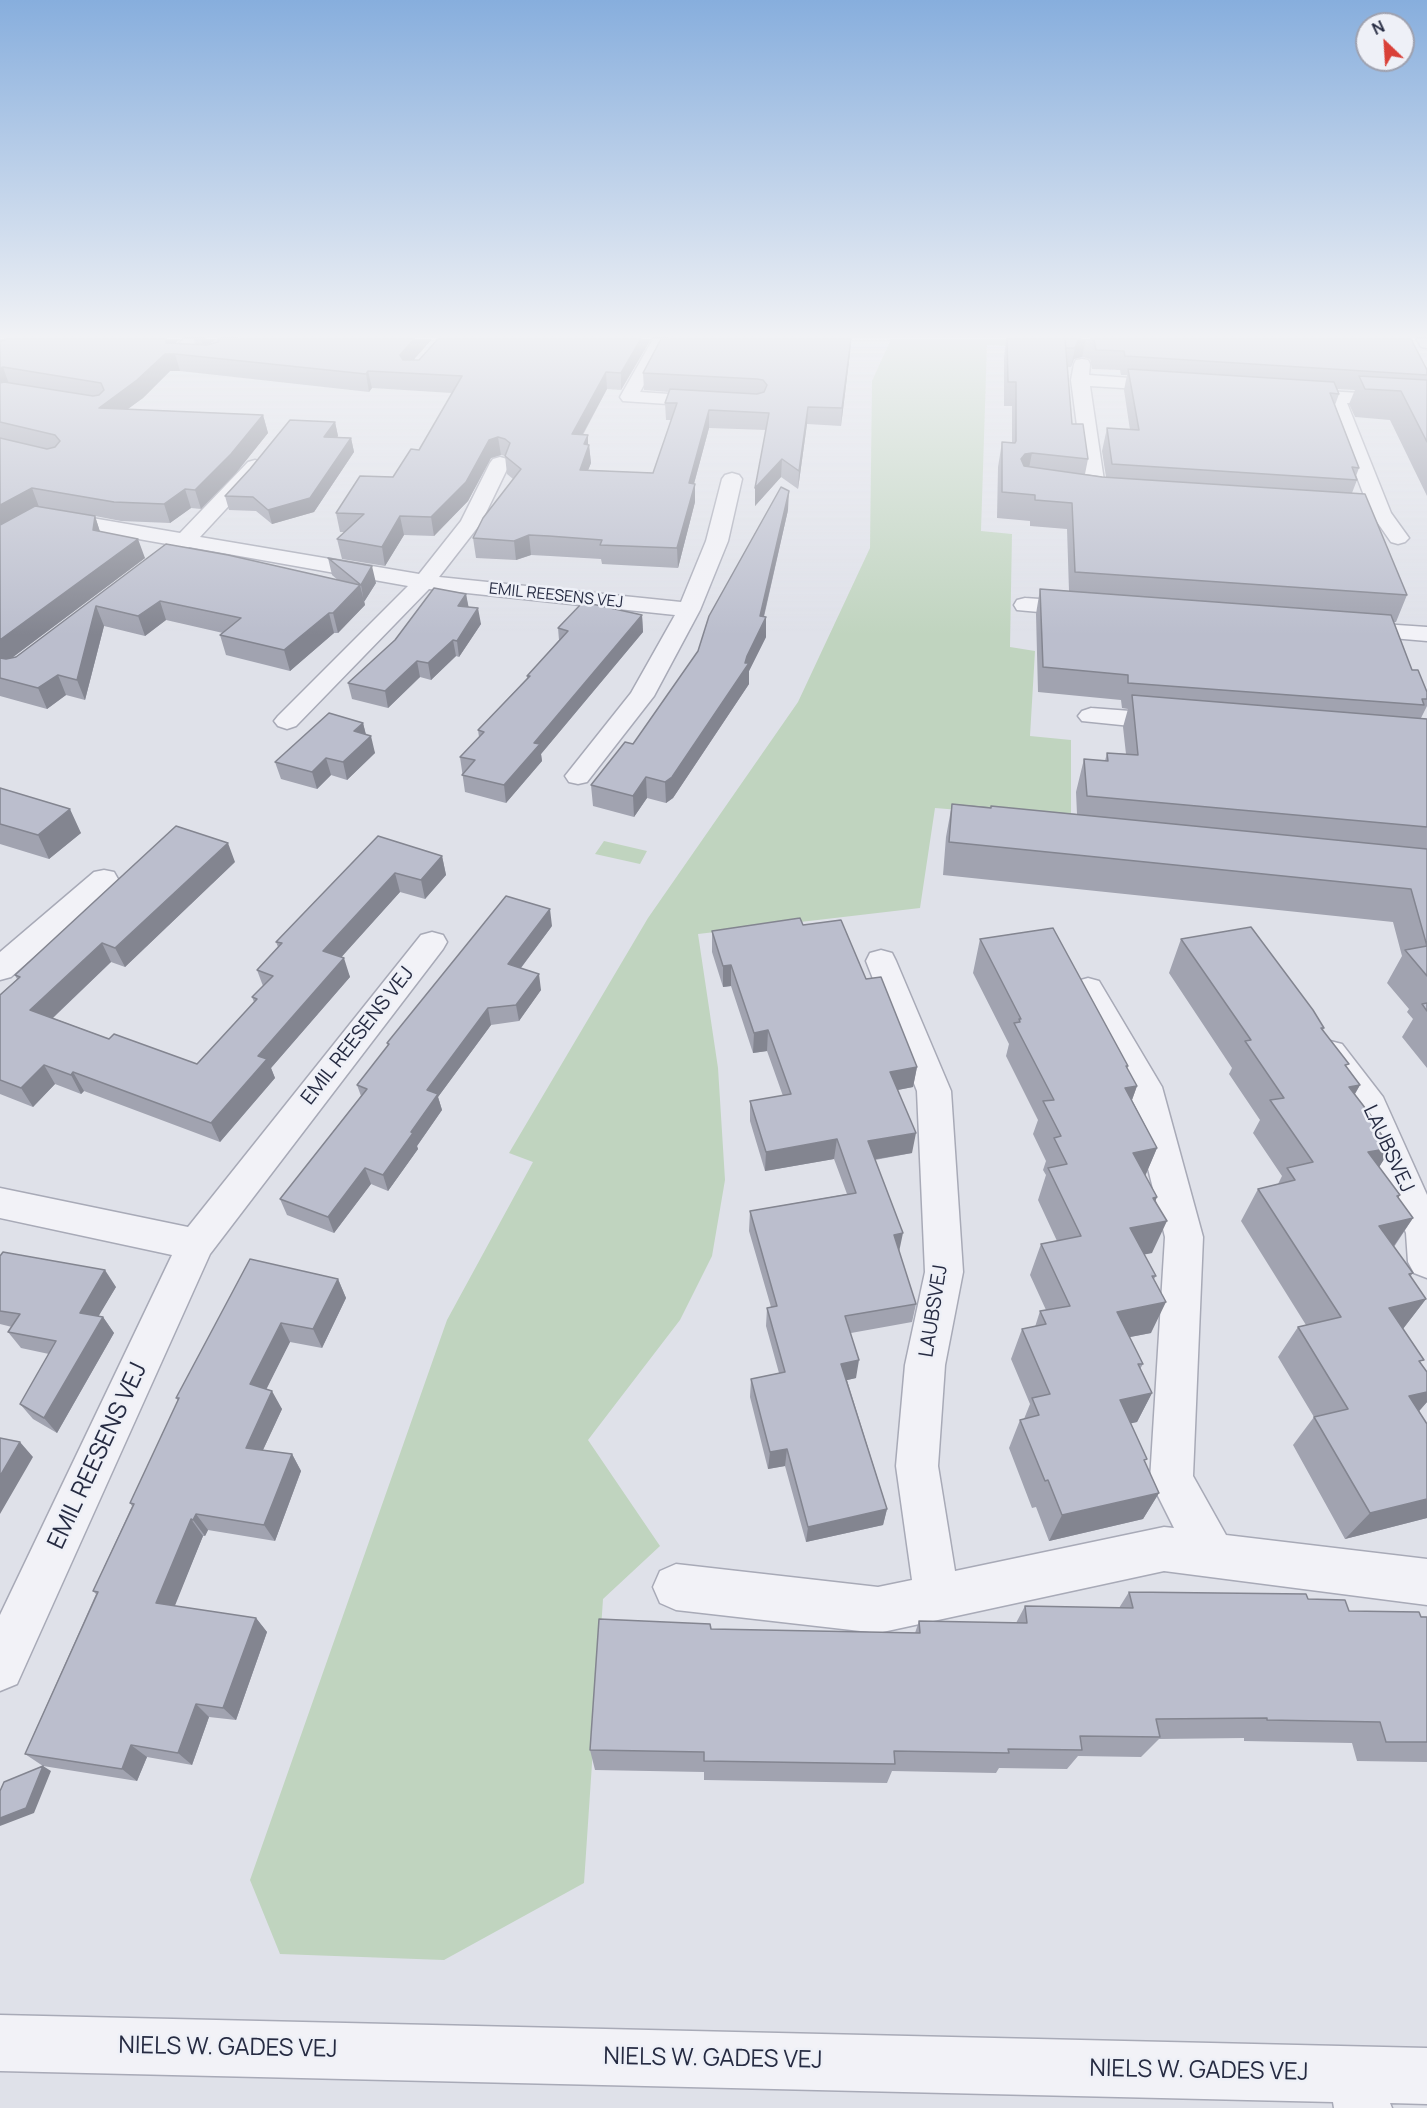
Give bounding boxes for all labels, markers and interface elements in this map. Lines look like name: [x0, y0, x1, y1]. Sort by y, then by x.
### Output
north arrow: [1355, 12, 1415, 72]
text: N: [1368, 15, 1388, 40]
street label: EMIL REESENS VEJ: [488, 579, 624, 613]
street label: EMIL REESENS VEJ: [297, 962, 419, 1110]
street label: LAUBSVEJ: [1357, 1102, 1419, 1196]
street label: LAUBSVEJ: [915, 1263, 953, 1359]
street label: EMIL REESENS VEJ: [42, 1358, 154, 1554]
street label: NIELS W. GADES VEJ: [118, 2032, 338, 2064]
street label: NIELS W. GADES VEJ: [603, 2043, 823, 2075]
street label: NIELS W. GADES VEJ: [1089, 2055, 1309, 2087]

